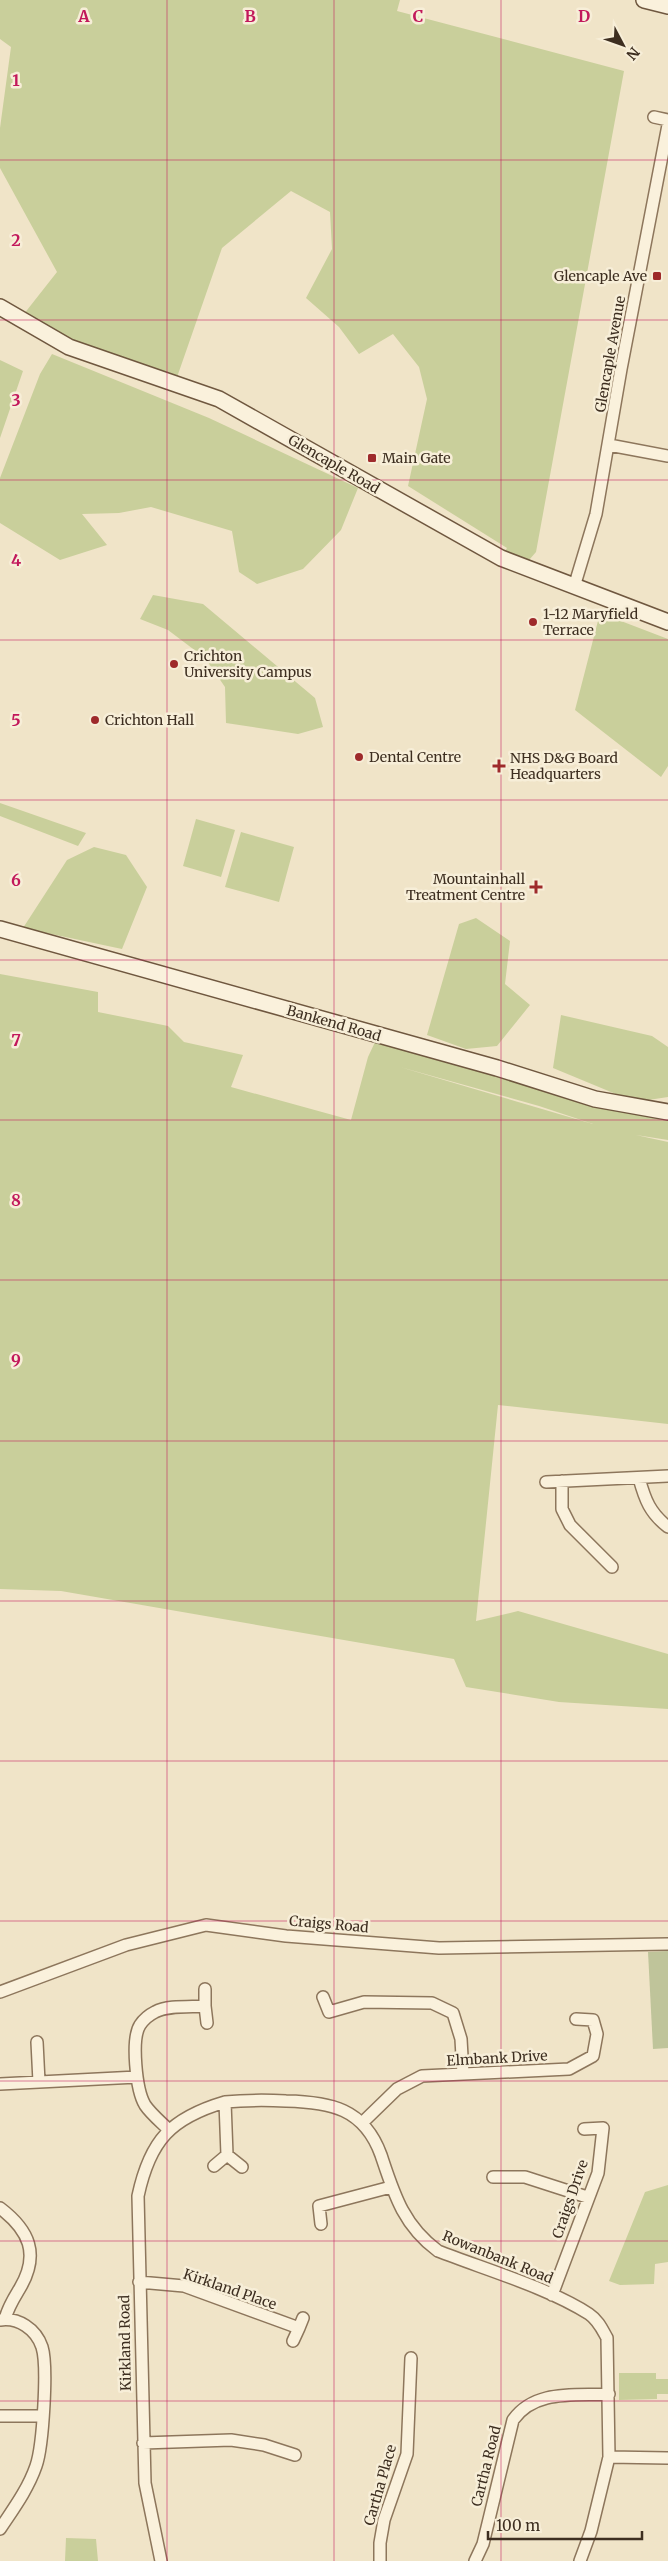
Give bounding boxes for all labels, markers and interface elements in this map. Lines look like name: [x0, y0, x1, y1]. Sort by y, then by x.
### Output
text: A: [77, 6, 90, 26]
text: B: [244, 6, 256, 26]
text: C: [413, 6, 423, 26]
text: D: [578, 6, 590, 26]
north arrow: [598, 20, 648, 70]
text: N: [622, 43, 643, 64]
text: 1: [12, 70, 20, 90]
text: 2: [11, 230, 21, 250]
place label: Glencaple Ave: [554, 267, 647, 285]
marker: Glencaple Ave: [651, 270, 663, 282]
street label: Glencaple Avenue: [591, 294, 629, 414]
text: 3: [11, 390, 21, 410]
street label: Glencaple Road: [285, 431, 384, 498]
place label: Main Gate: [382, 449, 451, 467]
marker: Main Gate: [366, 452, 378, 464]
text: 4: [11, 550, 21, 570]
place label: 1-12 Maryfield Terrace: [543, 605, 639, 639]
marker: 1-12 Maryfield Terrace: [527, 616, 539, 628]
place label: Crichton University Campus: [184, 647, 312, 681]
marker: Crichton University Campus: [168, 658, 180, 670]
text: 5: [11, 710, 21, 730]
place label: Crichton Hall: [105, 711, 195, 729]
marker: Crichton Hall: [89, 714, 101, 726]
place label: Dental Centre: [369, 748, 461, 766]
place label: NHS D&G Board Headquarters: [510, 749, 619, 783]
marker: Dental Centre: [353, 751, 365, 763]
marker: NHS D&G Board Headquarters: [492, 759, 506, 773]
text: 6: [11, 870, 21, 890]
place label: Mountainhall Treatment Centre: [406, 870, 526, 904]
marker: Mountainhall Treatment Centre: [529, 880, 543, 894]
street label: Bankend Road: [285, 1001, 384, 1045]
text: 7: [11, 1030, 21, 1050]
text: 8: [11, 1190, 21, 1210]
text: 9: [11, 1350, 21, 1370]
street label: Craigs Road: [289, 1912, 370, 1936]
street label: Elmbank Drive: [446, 2046, 548, 2070]
street label: Craigs Drive: [548, 2157, 592, 2241]
street label: Rowanbank Road: [440, 2227, 556, 2288]
street label: Kirkland Place: [181, 2265, 279, 2313]
street label: Kirkland Road: [115, 2294, 135, 2391]
street label: Cartha Road: [467, 2423, 505, 2508]
street label: Cartha Place: [360, 2442, 400, 2528]
scale bar: [488, 2508, 642, 2540]
text: 100 m: [496, 2516, 540, 2535]

